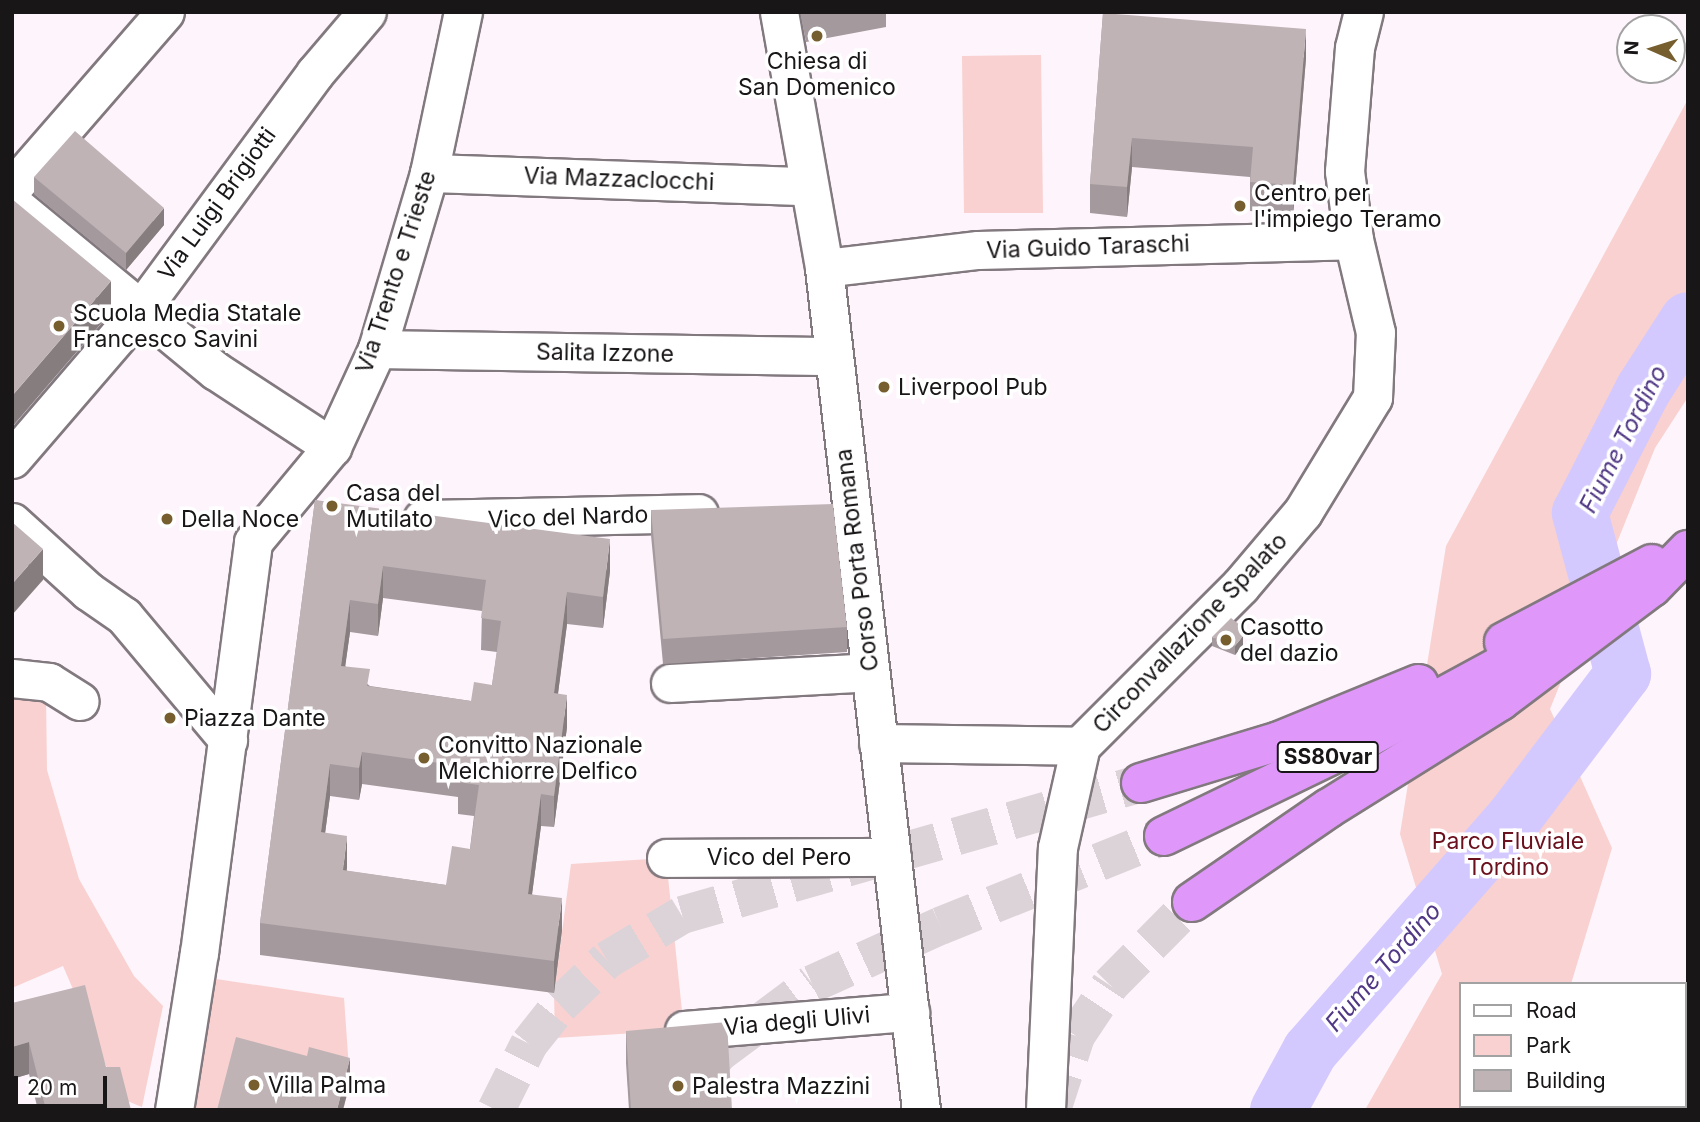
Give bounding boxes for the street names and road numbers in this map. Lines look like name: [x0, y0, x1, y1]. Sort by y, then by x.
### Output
street label: Via Luigi Brigiotti: [152, 122, 282, 286]
street label: Via Mazzaclocchi: [523, 162, 715, 196]
street label: Via Trento e Trieste: [350, 167, 442, 377]
street label: Via Guido Taraschi: [986, 230, 1190, 264]
street label: Salita Izzone: [536, 338, 674, 368]
street label: Corso Porta Romana: [830, 447, 884, 673]
street label: Vico del Nardo: [487, 500, 649, 534]
street label: Circonvallazione Spalato: [1087, 527, 1293, 739]
road number: SS80var: [1276, 740, 1380, 774]
street label: Vico del Pero: [707, 843, 851, 871]
street label: Via degli Ulivi: [723, 1001, 871, 1041]

